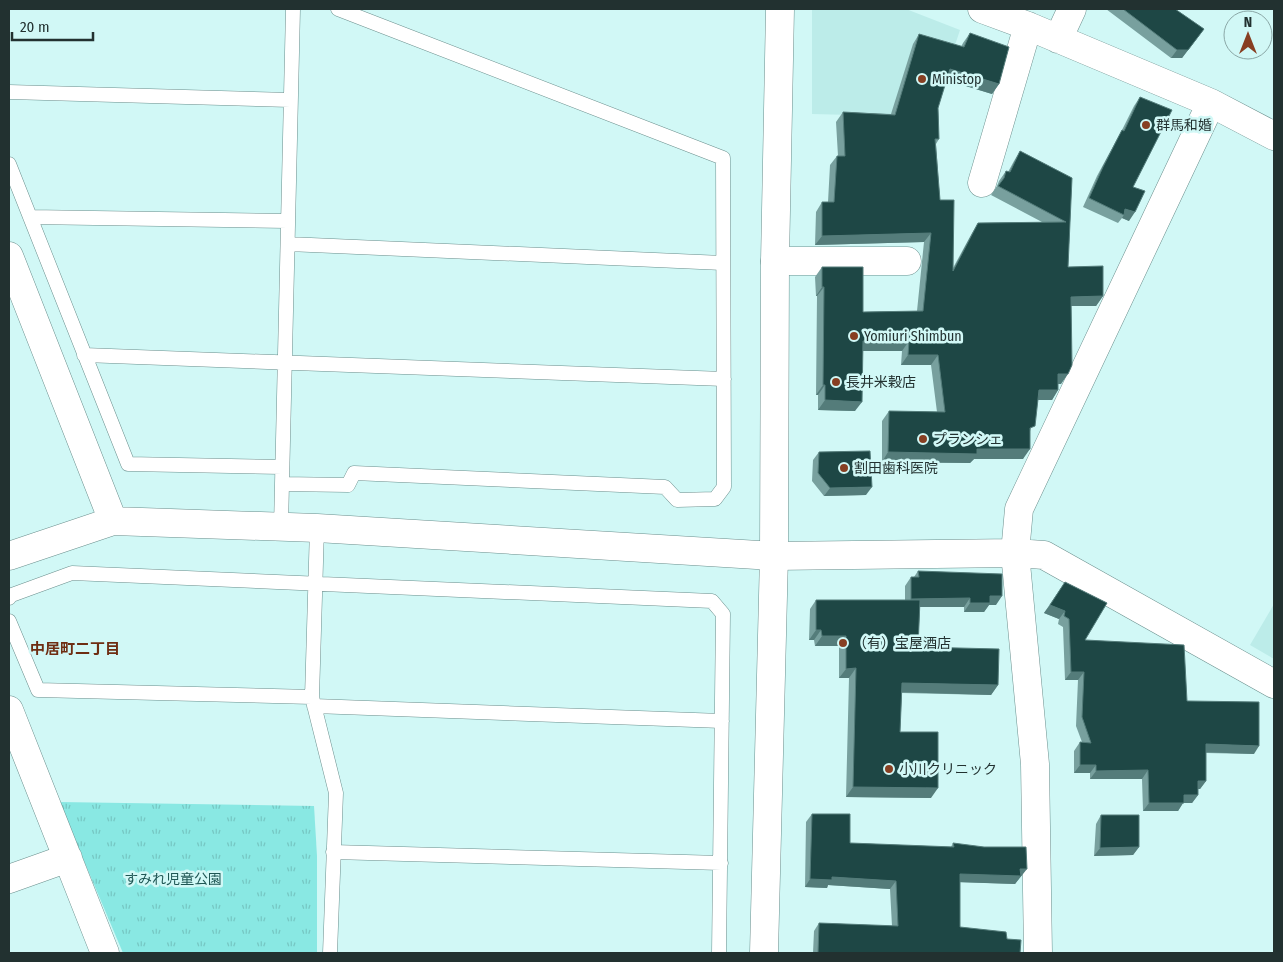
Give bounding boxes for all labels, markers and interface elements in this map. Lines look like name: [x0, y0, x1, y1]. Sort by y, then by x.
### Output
scale bar: [12, 10, 94, 42]
north arrow: [1223, 10, 1273, 60]
text: N: [1244, 14, 1252, 31]
text: 20 m: [20, 18, 50, 36]
place label: Ministop: [932, 71, 982, 88]
marker: Ministop: [916, 73, 928, 85]
place label: 群馬和婚: [1156, 117, 1212, 134]
marker: 群馬和婚: [1140, 119, 1152, 131]
place label: Yomiuri Shimbun: [864, 328, 962, 345]
marker: Yomiuri Shimbun: [848, 330, 860, 342]
place label: 長井米穀店: [846, 374, 916, 391]
marker: 長井米穀店: [830, 376, 842, 388]
place label: プランシェ: [933, 431, 1003, 448]
marker: プランシェ: [917, 433, 929, 445]
place label: 割田歯科医院: [854, 460, 938, 477]
marker: 割田歯科医院: [838, 462, 850, 474]
place label: （有）宝屋酒店: [853, 635, 951, 652]
marker: （有）宝屋酒店: [837, 637, 849, 649]
district label: 中居町二丁目: [30, 640, 120, 658]
place label: 小川クリニック: [899, 761, 997, 778]
marker: 小川クリニック: [883, 763, 895, 775]
park label: すみれ児童公園: [124, 871, 222, 888]

